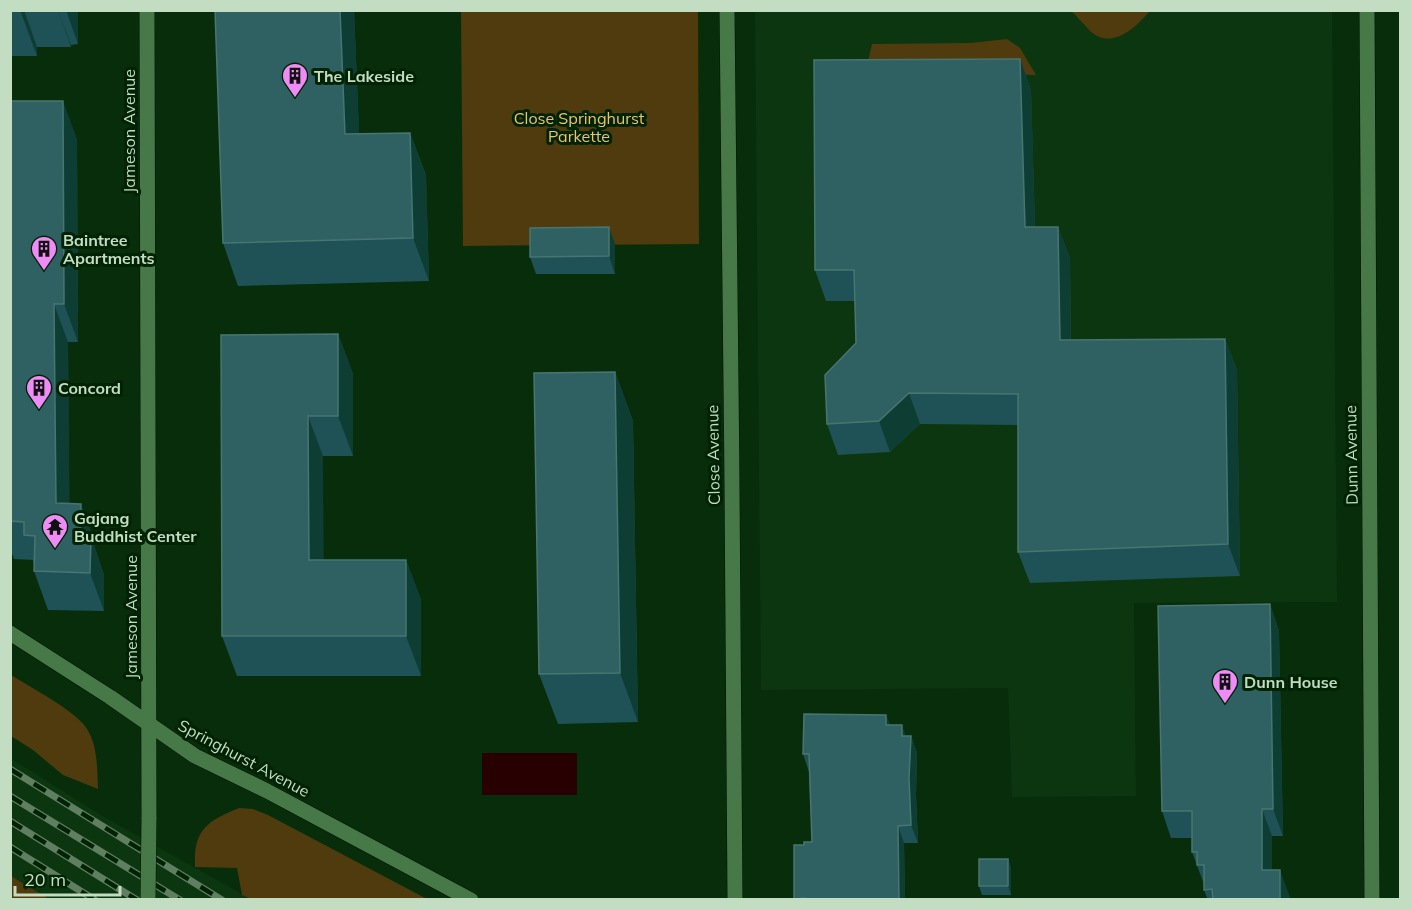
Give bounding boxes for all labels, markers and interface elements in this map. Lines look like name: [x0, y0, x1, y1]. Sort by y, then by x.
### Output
building icon: The Lakeside: [280, 61, 310, 99]
place label: The Lakeside: [314, 66, 414, 86]
street label: Jameson Avenue: [119, 69, 139, 193]
park label: Close Springhurst Parkette: [514, 108, 645, 146]
place label: Baintree Apartments: [63, 230, 155, 268]
building icon: Baintree Apartments: [29, 234, 59, 272]
building icon: Concord: [24, 373, 54, 411]
place label: Concord: [58, 378, 121, 398]
street label: Close Avenue: [702, 405, 724, 505]
street label: Dunn Avenue: [1340, 405, 1362, 505]
place label: Gajang Buddhist Center: [74, 508, 197, 546]
temple icon: Gajang Buddhist Center: [40, 512, 70, 550]
street label: Jameson Avenue: [121, 555, 141, 679]
building icon: Dunn House: [1210, 667, 1240, 705]
place label: Dunn House: [1244, 672, 1338, 692]
street label: Springhurst Avenue: [175, 715, 313, 801]
scale bar: [15, 859, 120, 897]
text: 20 m: [24, 868, 66, 891]

